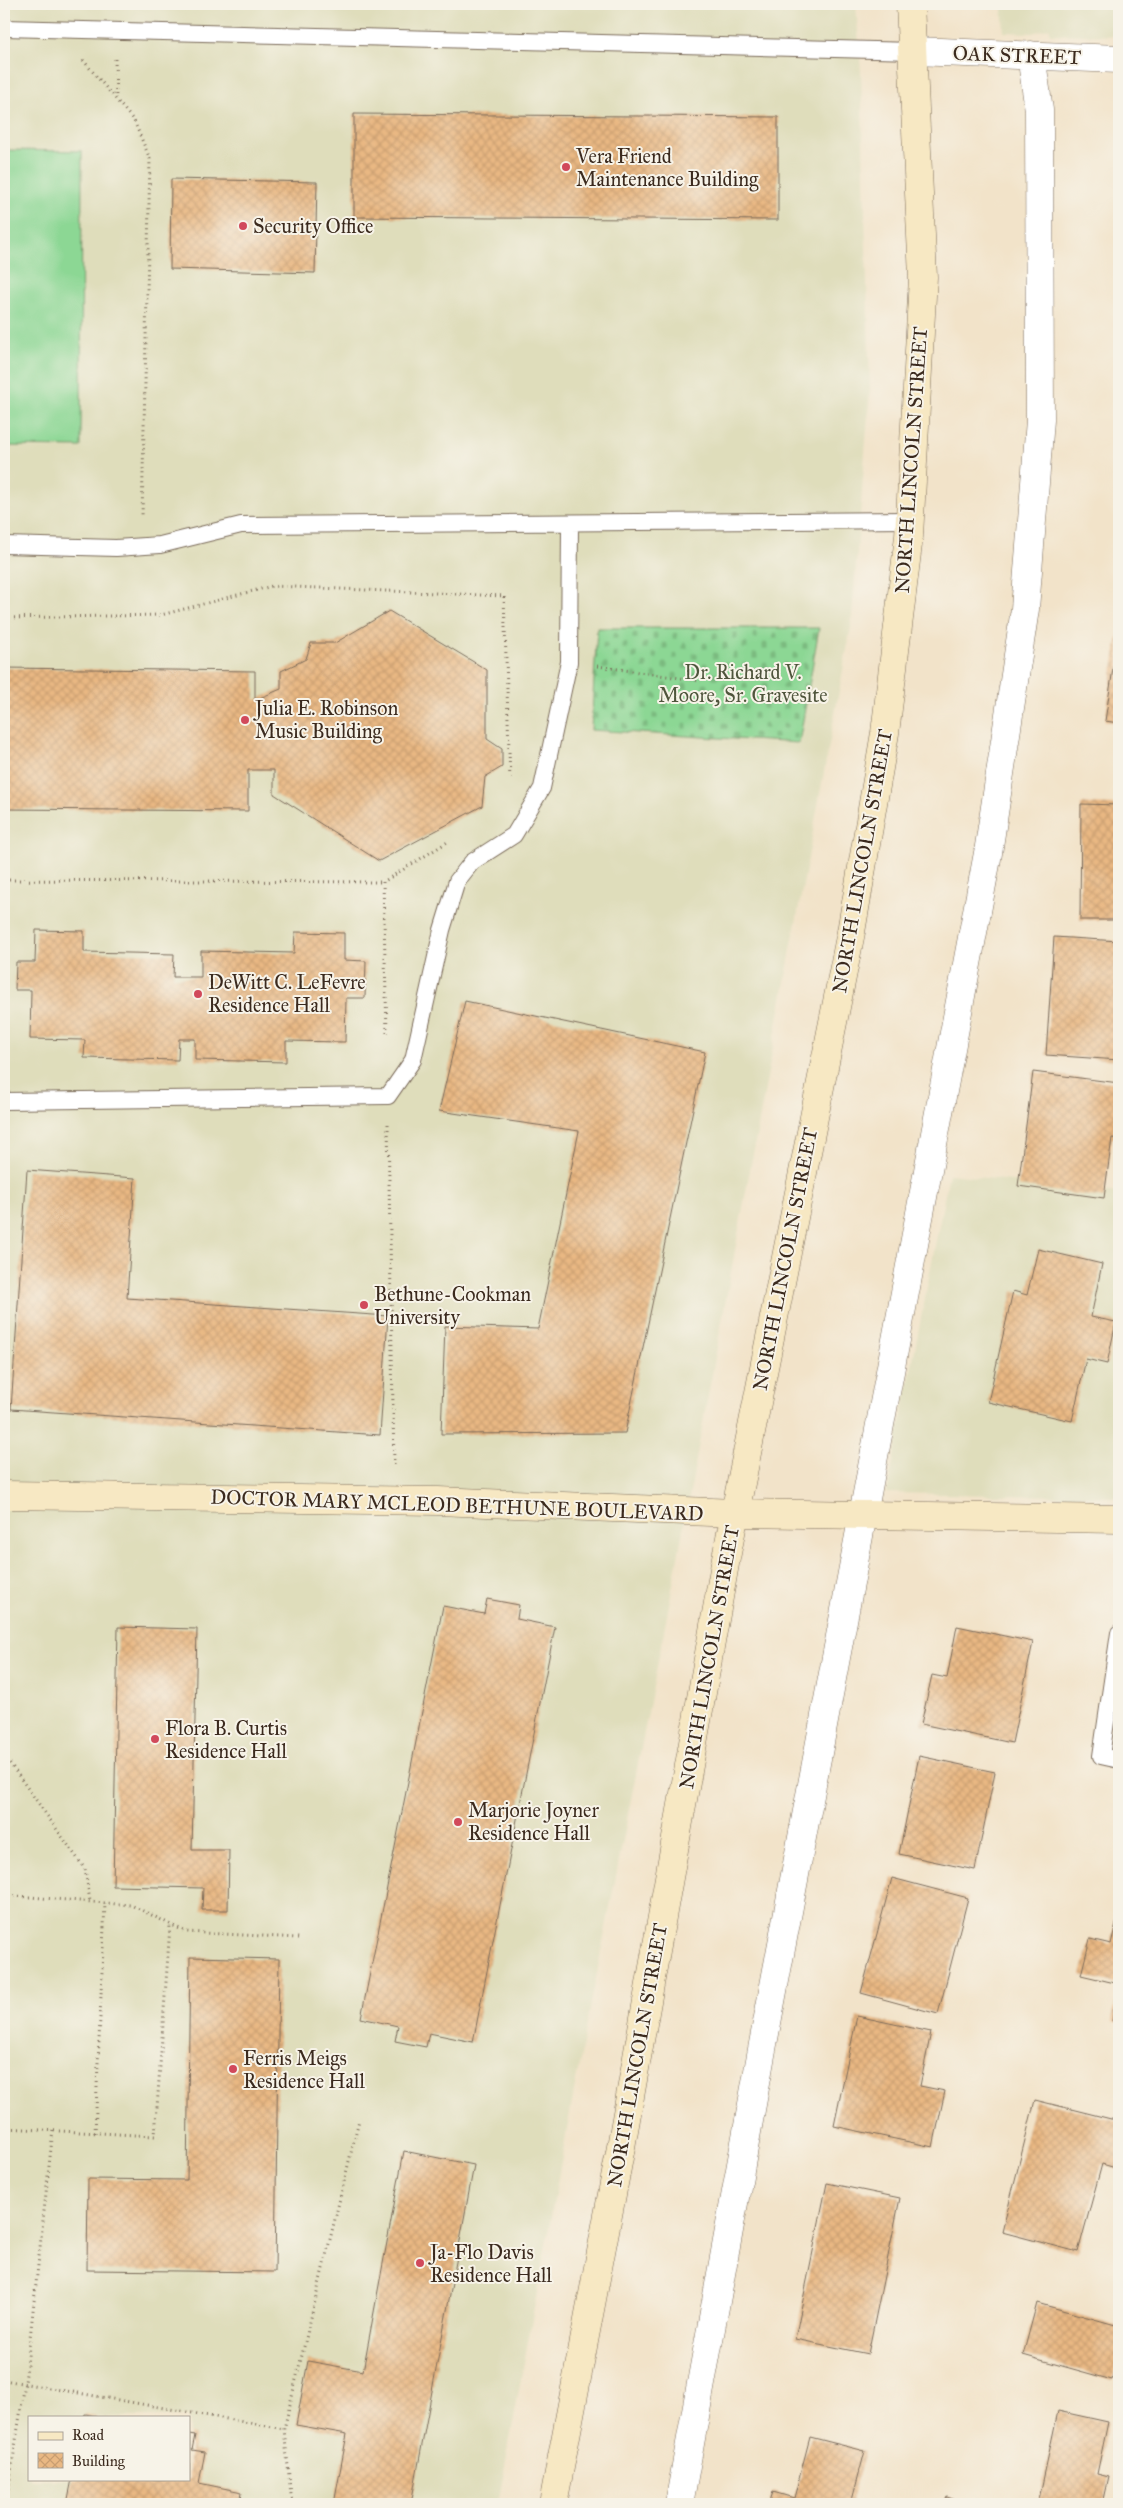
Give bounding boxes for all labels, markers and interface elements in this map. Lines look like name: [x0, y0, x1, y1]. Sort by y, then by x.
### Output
street label: OAK STREET: [952, 41, 1082, 69]
place label: Vera Friend Maintenance Building: [575, 144, 759, 192]
marker: Vera Friend Maintenance Building: [560, 161, 572, 173]
place label: Security Office: [253, 214, 373, 238]
marker: Security Office: [237, 220, 249, 232]
street label: NORTH LINCOLN STREET: [890, 326, 932, 594]
park label: Dr. Richard V. Moore, Sr. Gravesite: [658, 660, 828, 707]
place label: Julia E. Robinson Music Building: [253, 696, 398, 744]
marker: Julia E. Robinson Music Building: [239, 714, 251, 726]
street label: NORTH LINCOLN STREET: [827, 727, 897, 995]
place label: DeWitt C. LeFevre Residence Hall: [208, 970, 366, 1017]
marker: DeWitt C. LeFevre Residence Hall: [192, 988, 204, 1000]
street label: NORTH LINCOLN STREET: [748, 1125, 822, 1393]
place label: Bethune-Cookman University: [374, 1282, 531, 1329]
marker: Bethune-Cookman University: [358, 1299, 370, 1311]
street label: DOCTOR MARY MCLEOD BETHUNE BOULEVARD: [210, 1484, 704, 1526]
street label: NORTH LINCOLN STREET: [674, 1523, 744, 1791]
place label: Flora B. Curtis Residence Hall: [165, 1716, 287, 1763]
marker: Flora B. Curtis Residence Hall: [149, 1733, 161, 1745]
place label: Marjorie Joyner Residence Hall: [468, 1798, 599, 1845]
marker: Marjorie Joyner Residence Hall: [452, 1816, 464, 1828]
street label: NORTH LINCOLN STREET: [602, 1921, 672, 2189]
place label: Ferris Meigs Residence Hall: [243, 2046, 365, 2093]
marker: Ferris Meigs Residence Hall: [227, 2063, 239, 2075]
place label: Ja-Flo Davis Residence Hall: [428, 2240, 552, 2287]
marker: Ja-Flo Davis Residence Hall: [414, 2257, 426, 2269]
legend: [28, 2416, 190, 2480]
text: Road: [72, 2426, 104, 2444]
text: Building: [72, 2452, 126, 2470]

